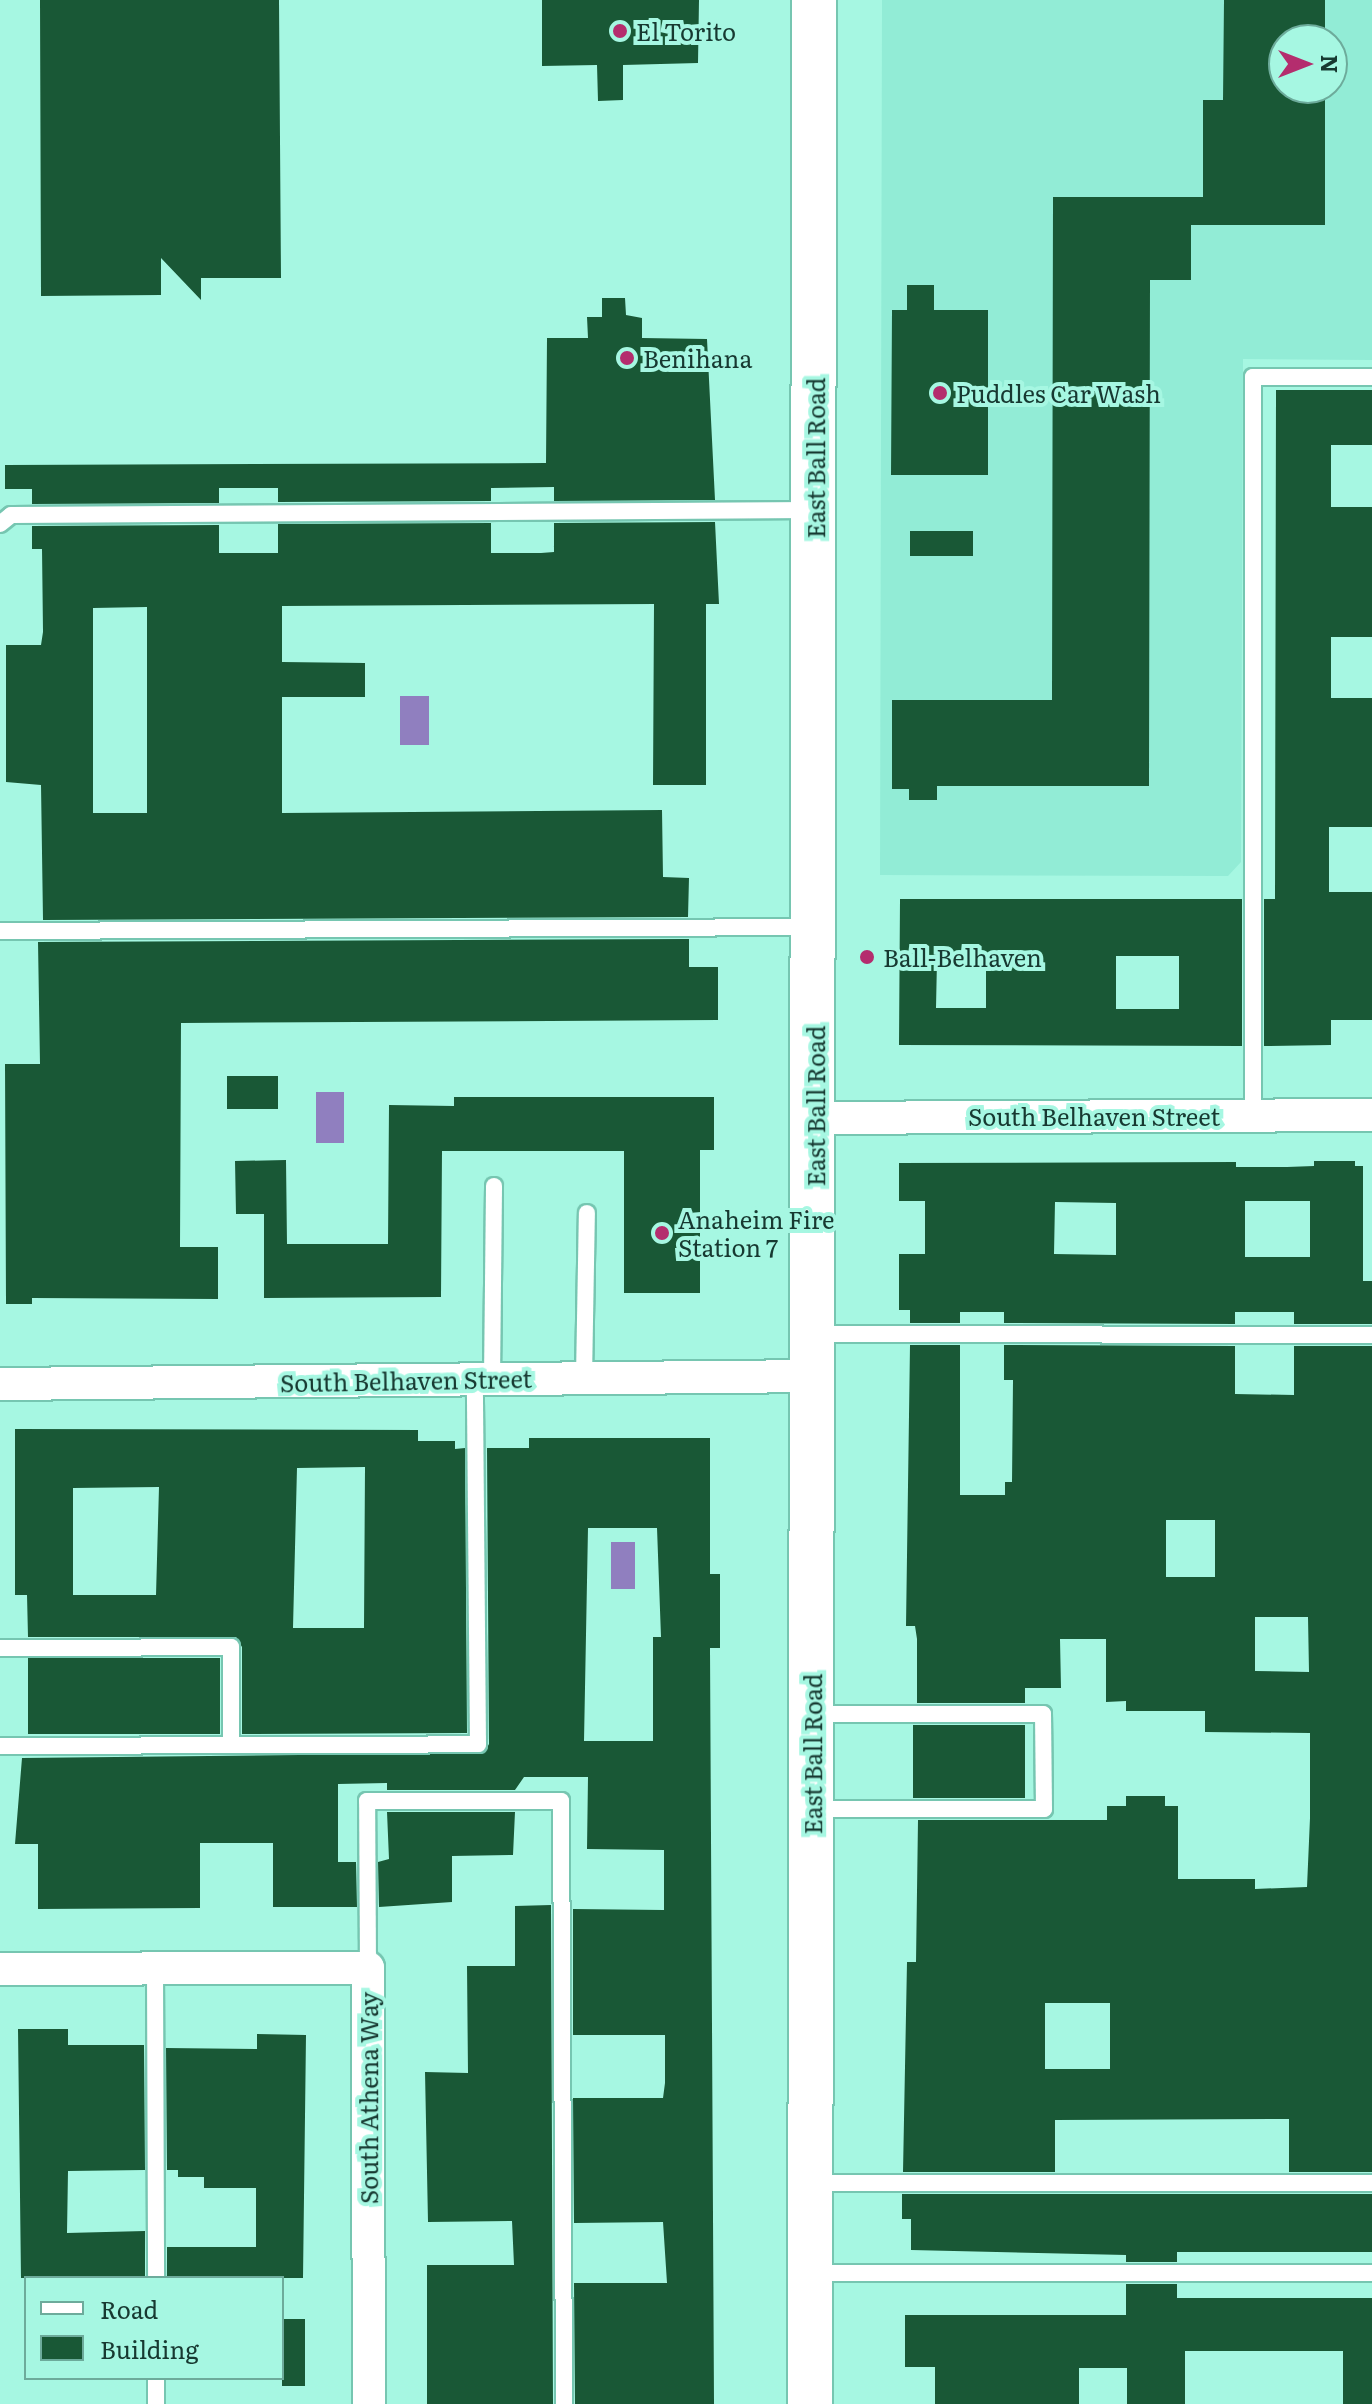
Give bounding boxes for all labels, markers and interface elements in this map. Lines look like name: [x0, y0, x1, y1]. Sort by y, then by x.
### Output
place label: El Torito: [636, 17, 736, 45]
marker: El Torito: [611, 22, 629, 40]
north arrow: [1268, 24, 1348, 104]
text: N: [1314, 55, 1347, 73]
place label: Benihana: [643, 344, 752, 372]
marker: Benihana: [618, 349, 636, 367]
street label: East Ball Road: [801, 378, 829, 538]
place label: Puddles Car Wash: [956, 379, 1161, 407]
marker: Puddles Car Wash: [931, 384, 949, 402]
place label: Ball-Belhaven: [883, 943, 1042, 971]
marker: Ball-Belhaven: [858, 948, 876, 966]
street label: East Ball Road: [801, 1026, 829, 1186]
street label: South Belhaven Street: [968, 1102, 1220, 1130]
place label: Anaheim Fire Station 7: [678, 1205, 834, 1261]
marker: Anaheim Fire Station 7: [653, 1224, 671, 1242]
street label: South Belhaven Street: [280, 1363, 532, 1397]
street label: East Ball Road: [798, 1674, 826, 1834]
street label: South Athena Way: [354, 1992, 382, 2204]
legend: [24, 2276, 284, 2380]
text: Road: [100, 2291, 158, 2326]
text: Building: [100, 2331, 199, 2366]

